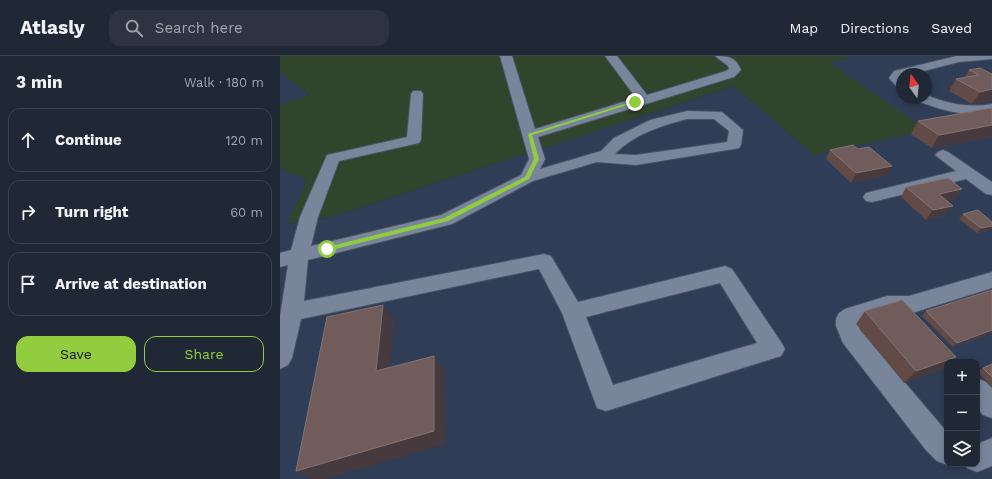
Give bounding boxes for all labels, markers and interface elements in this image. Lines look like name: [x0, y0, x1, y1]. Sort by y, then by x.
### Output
search box: [109, 10, 389, 46]
text: Atlasly: [20, 16, 85, 39]
icon: search: [123, 17, 145, 39]
text: Search here: [155, 19, 243, 37]
text: Map: [790, 20, 818, 36]
text: Directions: [840, 20, 909, 36]
text: Saved: [931, 20, 972, 36]
north arrow: [896, 68, 932, 104]
text: 3 min: [16, 72, 62, 92]
text: Walk · 180 m: [184, 75, 264, 90]
route end: [626, 93, 644, 111]
icon: ahead: [17, 129, 39, 151]
text: Continue: [55, 131, 122, 149]
text: 120 m: [225, 133, 263, 148]
icon: right: [17, 201, 39, 223]
text: Turn right: [55, 203, 128, 221]
text: 60 m: [230, 205, 263, 220]
route start: [318, 240, 336, 258]
icon: arrive: [17, 273, 39, 295]
text: Arrive at destination: [55, 275, 207, 293]
button: Save: [16, 336, 136, 372]
button: Share: [144, 336, 264, 372]
map controls: [944, 359, 980, 467]
button: +: [944, 359, 980, 395]
button: −: [944, 395, 980, 431]
button: layers: [944, 431, 980, 467]

